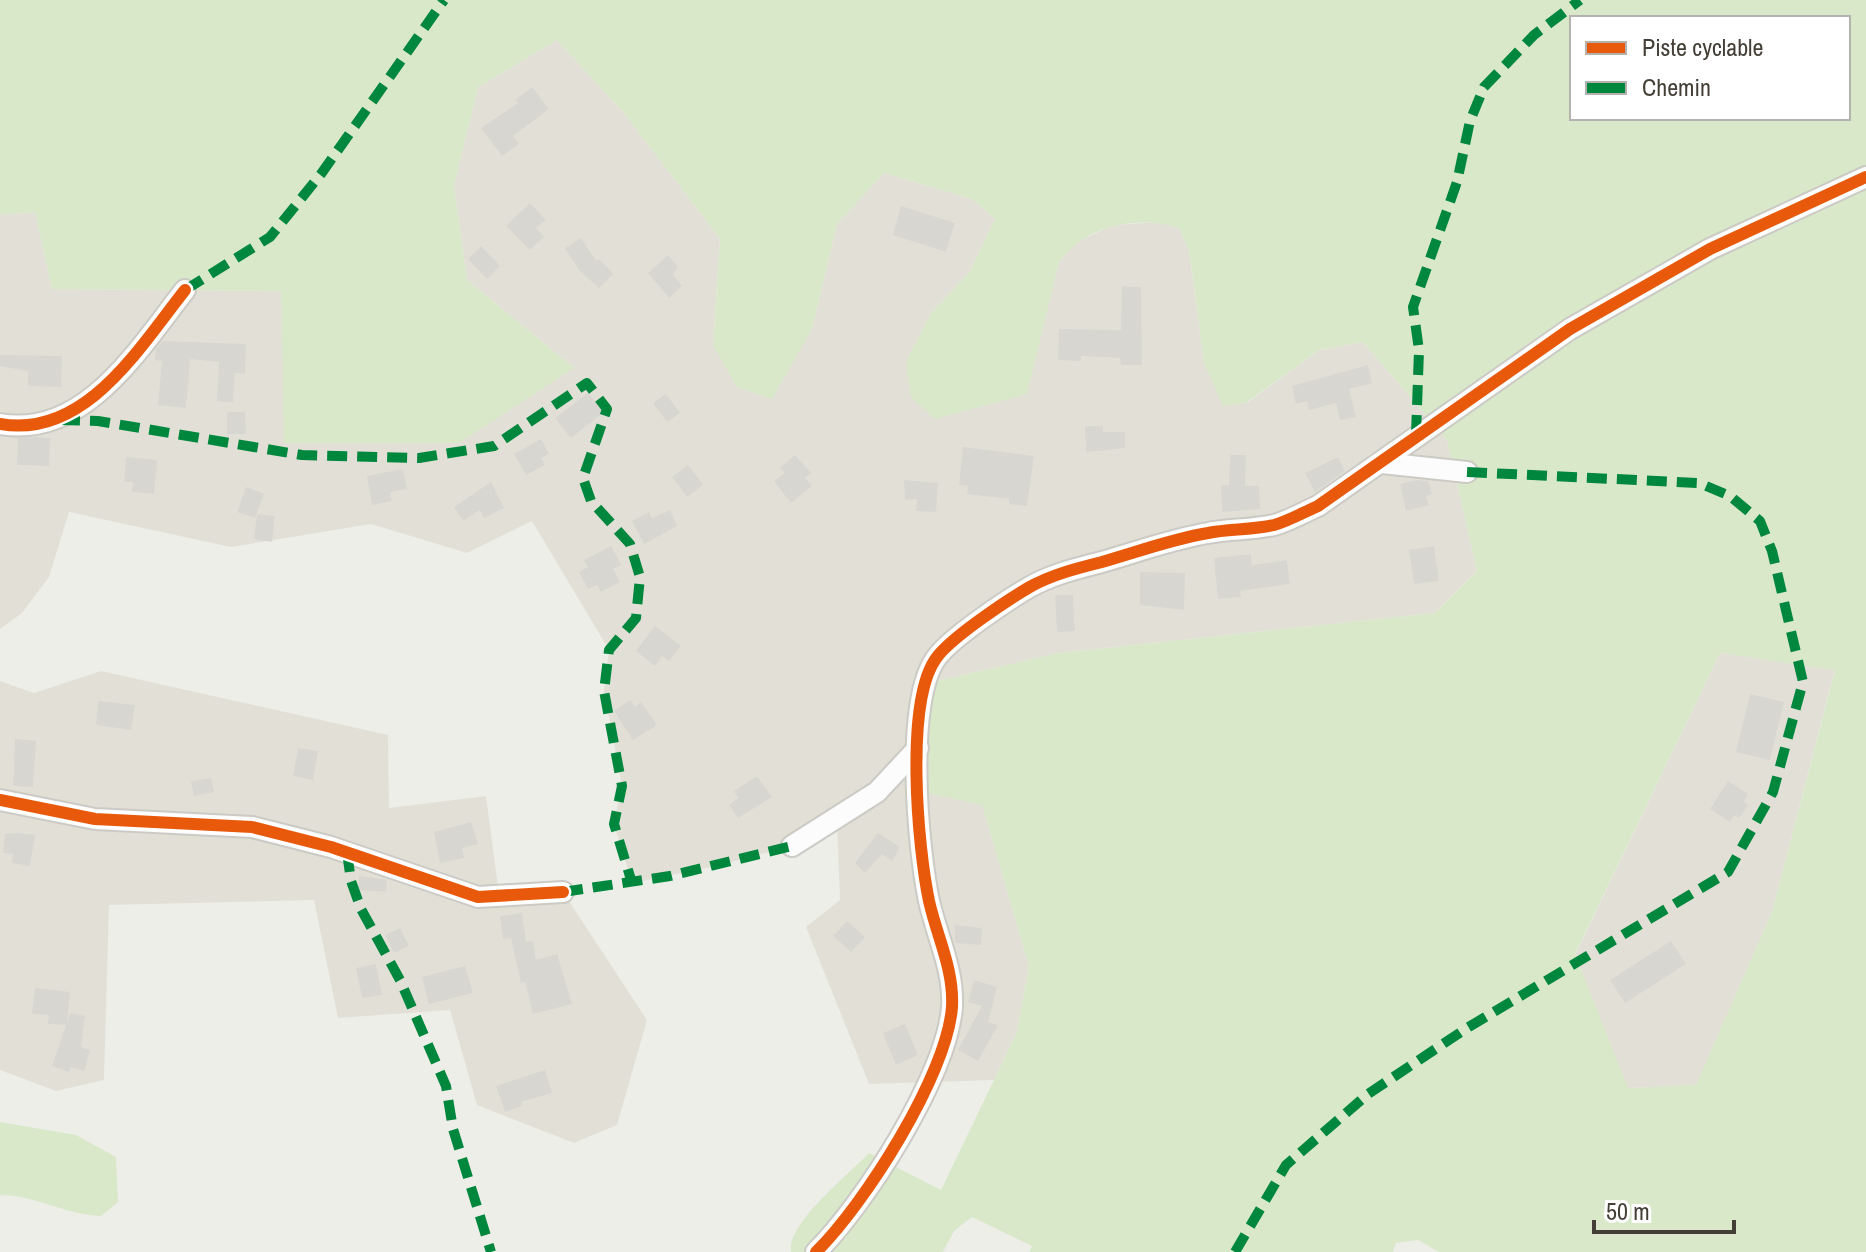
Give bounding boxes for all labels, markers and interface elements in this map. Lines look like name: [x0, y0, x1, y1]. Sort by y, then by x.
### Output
legend: [1570, 16, 1850, 120]
text: Piste cyclable: [1642, 31, 1763, 63]
text: Chemin: [1642, 71, 1711, 103]
scale bar: [1594, 1184, 1734, 1234]
text: 50 m: [1606, 1195, 1650, 1227]

